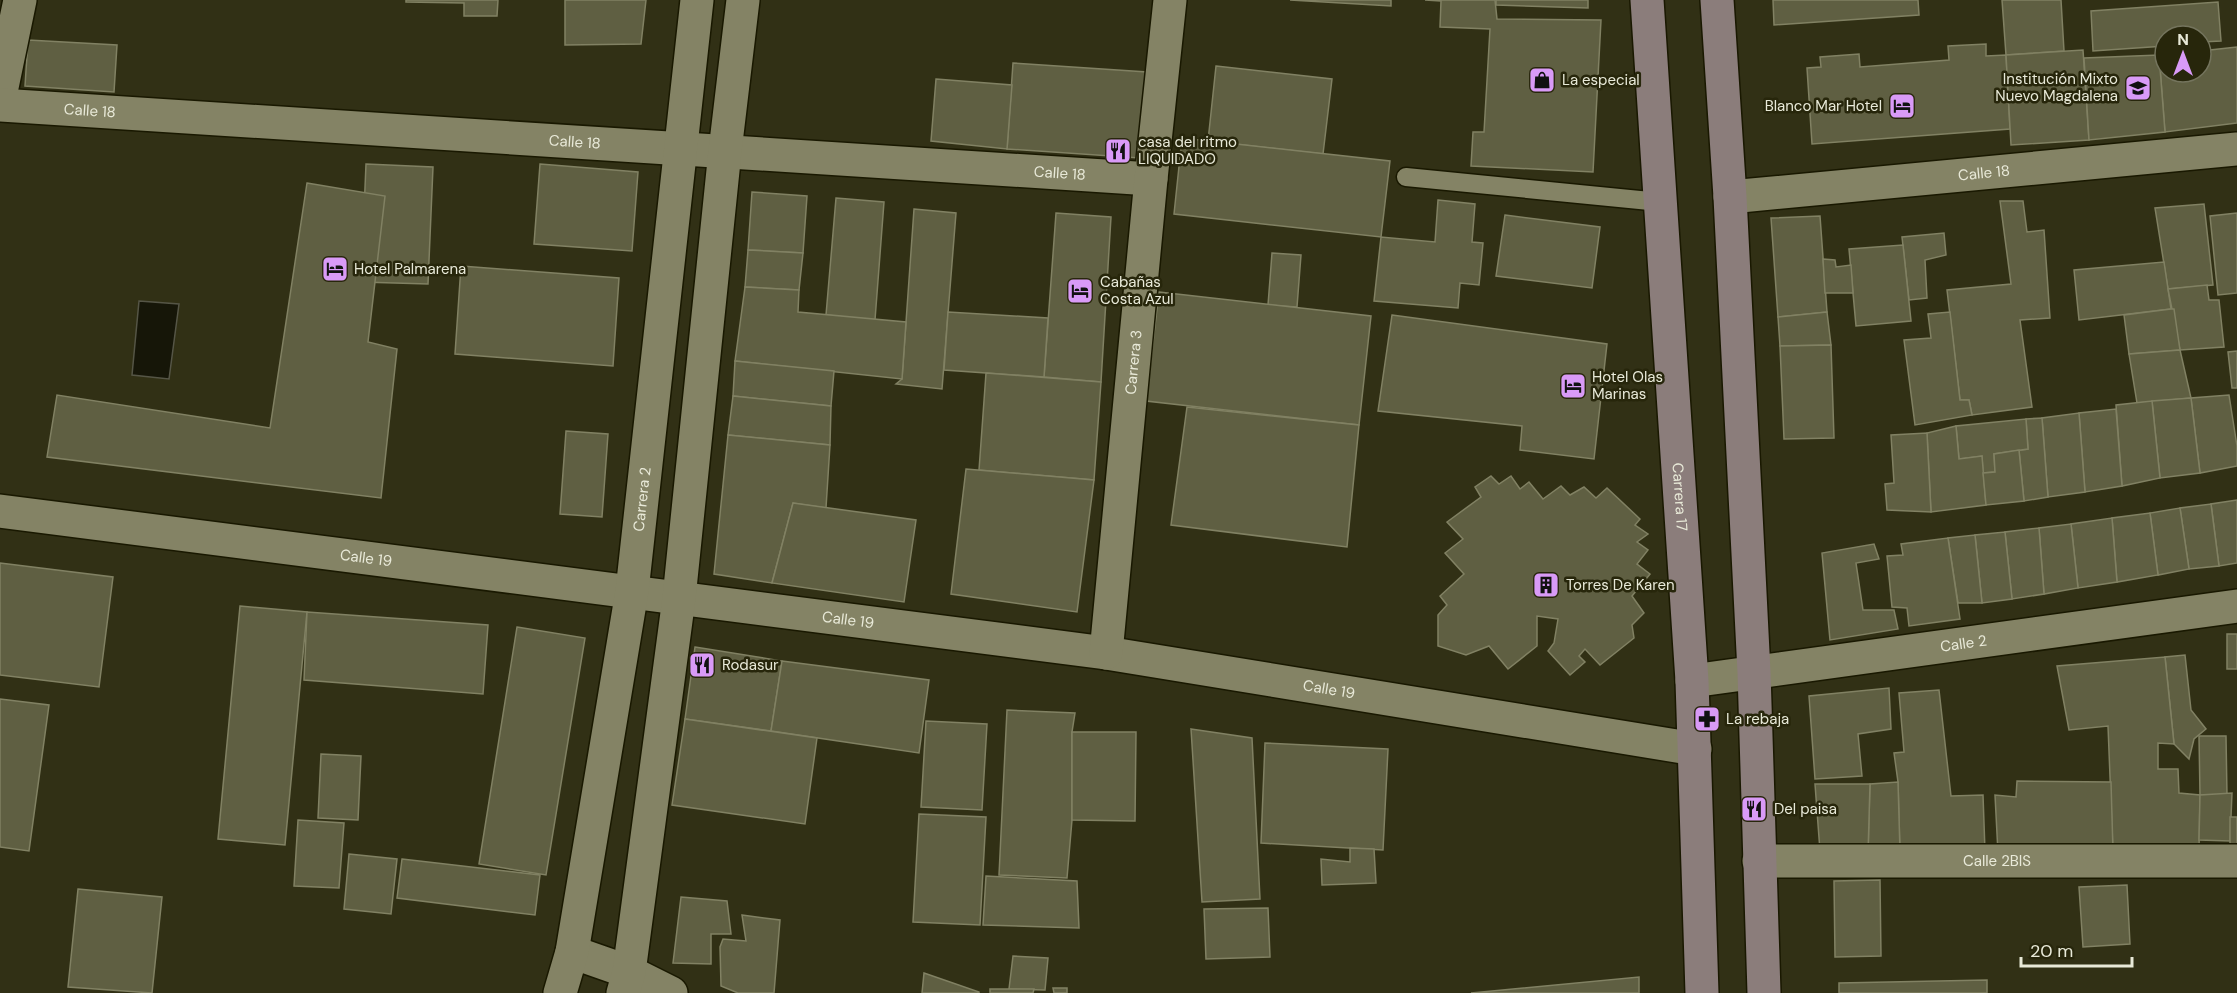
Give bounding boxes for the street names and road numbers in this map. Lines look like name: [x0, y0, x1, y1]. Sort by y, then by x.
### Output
street label: Calle 18: [63, 99, 116, 122]
street label: Calle 18: [548, 130, 601, 154]
street label: Calle 18: [1033, 161, 1086, 185]
street label: Calle 18: [1957, 161, 2011, 185]
street label: Carrera 3: [1121, 329, 1147, 396]
street label: Carrera 17: [1668, 462, 1692, 532]
street label: Carrera 2: [629, 466, 656, 532]
street label: Calle 19: [339, 545, 393, 571]
street label: Calle 19: [821, 607, 875, 633]
street label: Calle 2: [1939, 631, 1988, 657]
street label: Calle 19: [1302, 675, 1356, 703]
street label: Calle 2BIS: [1963, 851, 2031, 871]

